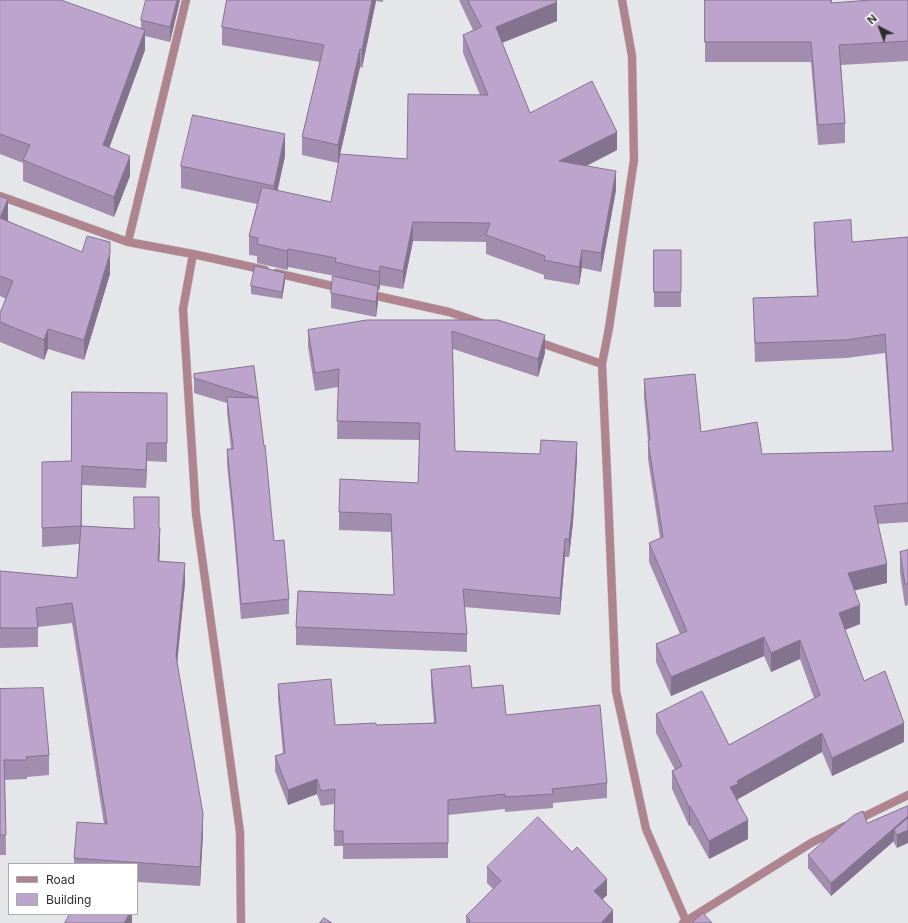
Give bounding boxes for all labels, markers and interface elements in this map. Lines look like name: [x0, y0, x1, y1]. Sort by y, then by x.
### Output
north arrow: [860, 8, 900, 48]
text: N: [864, 11, 880, 27]
legend: [8, 863, 138, 915]
text: Road: [46, 872, 75, 887]
text: Building: [46, 892, 91, 907]

